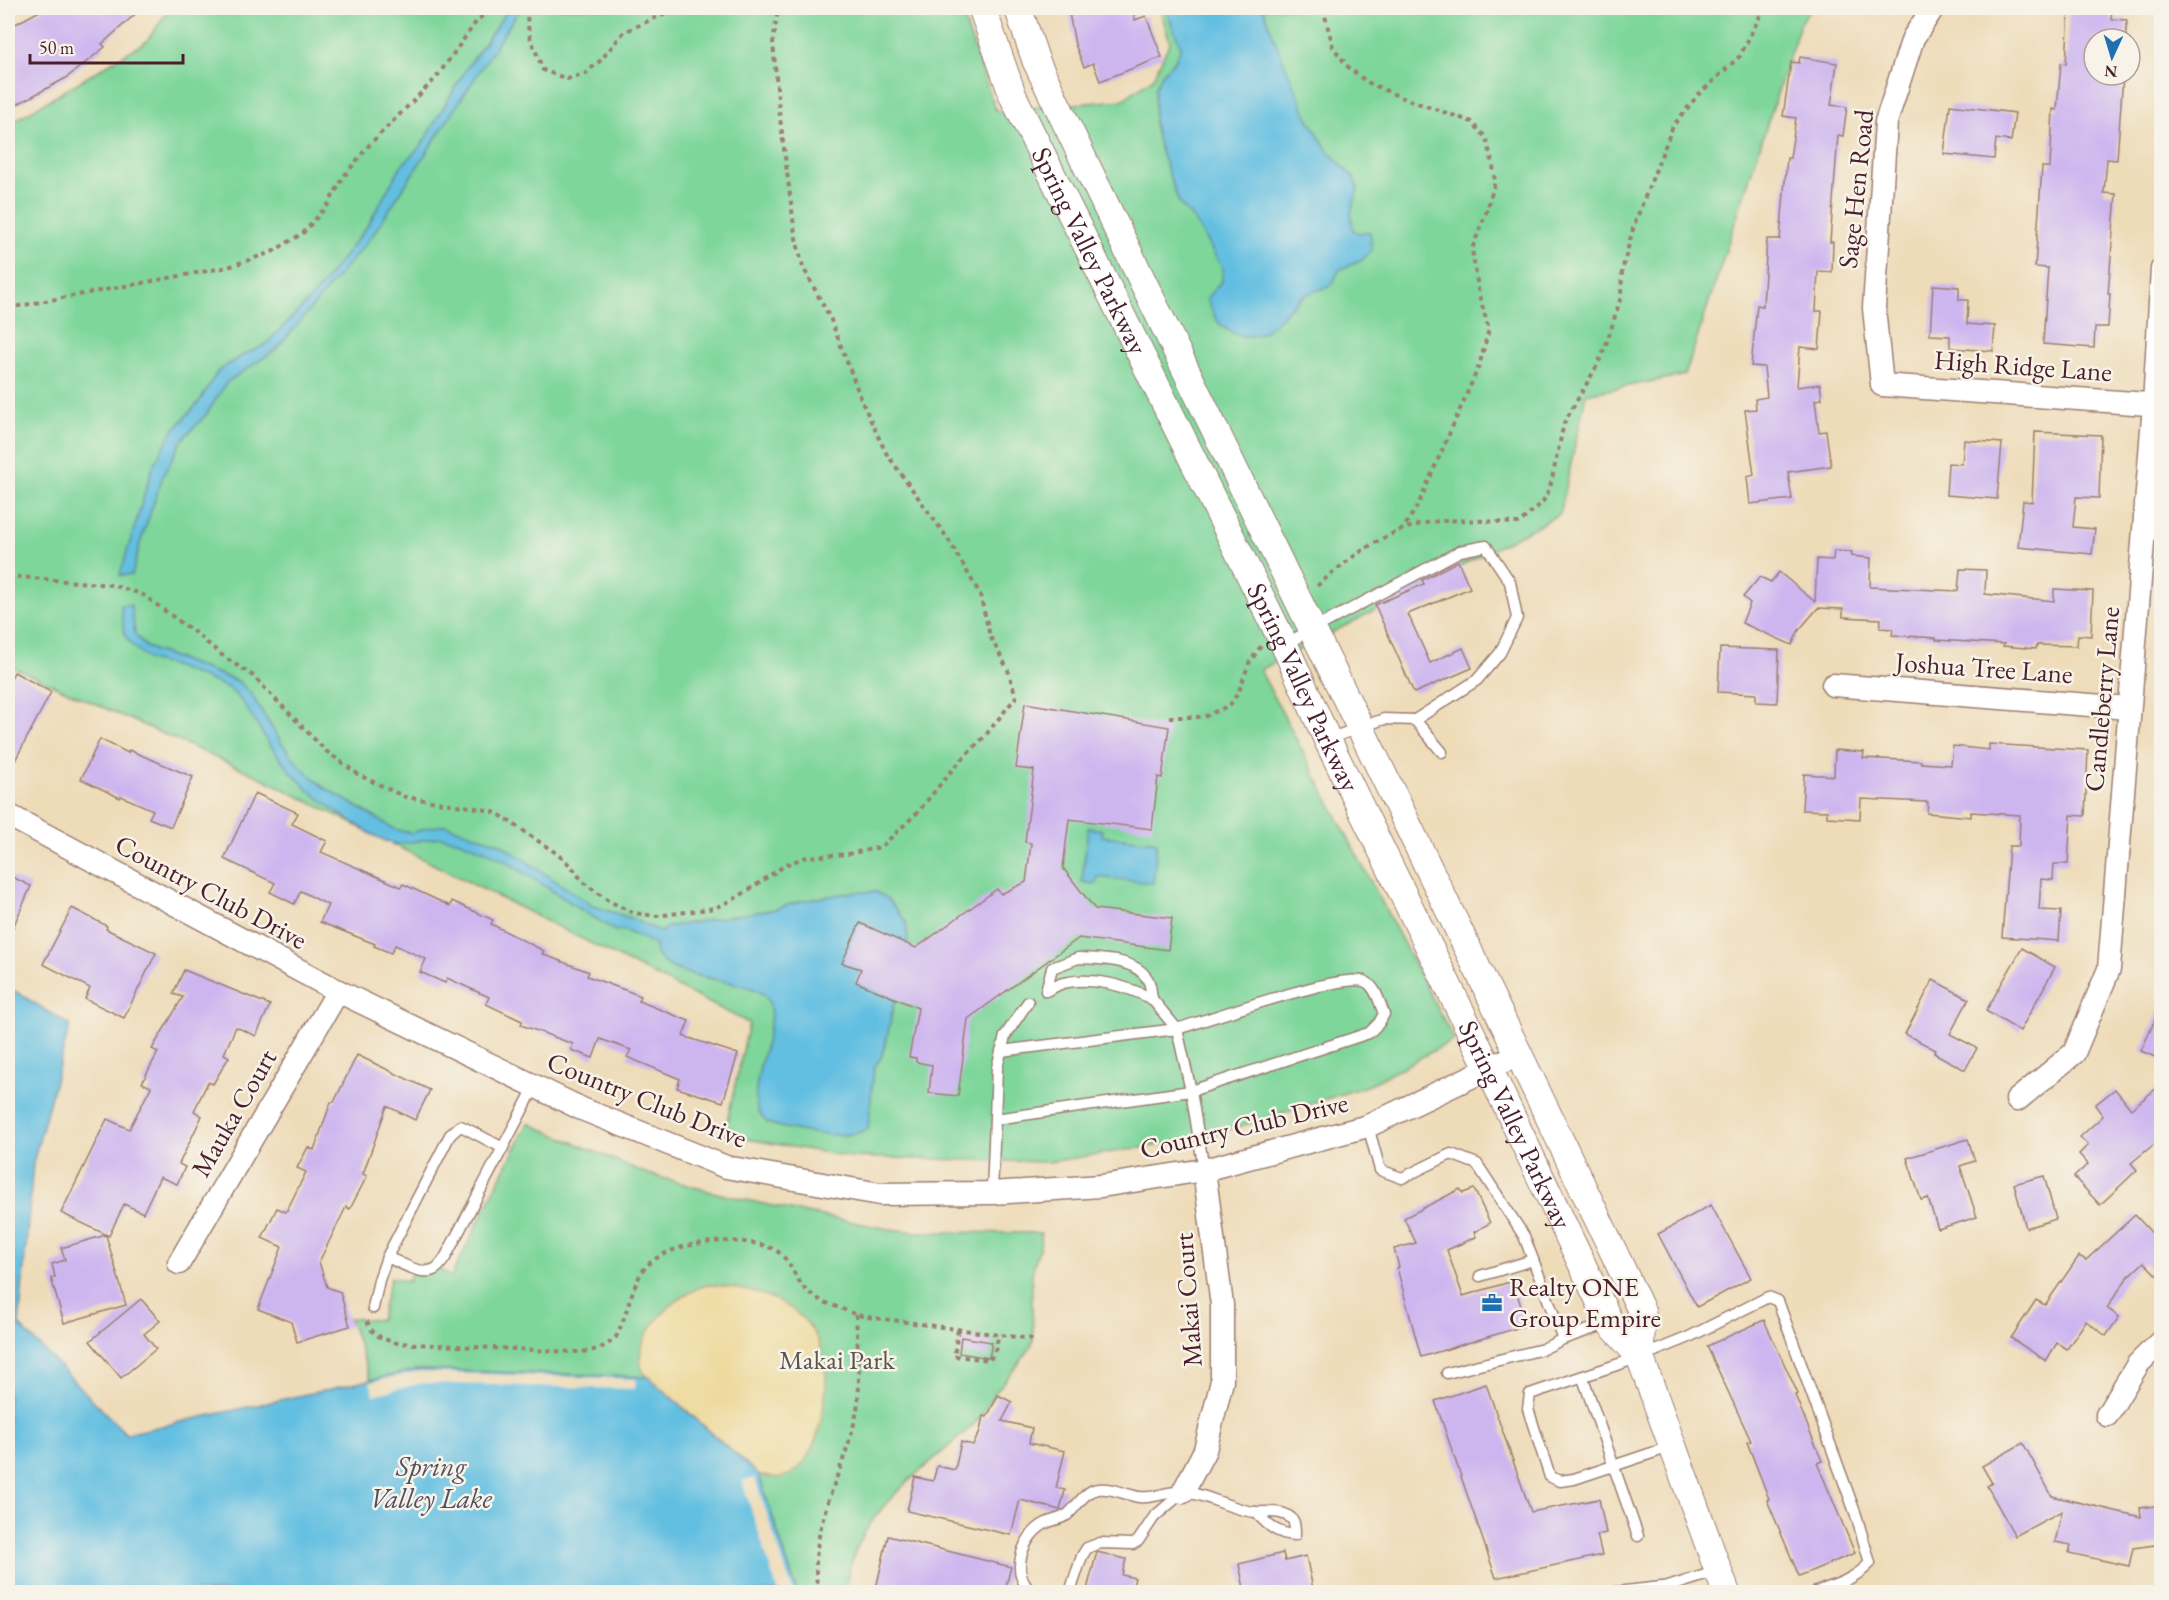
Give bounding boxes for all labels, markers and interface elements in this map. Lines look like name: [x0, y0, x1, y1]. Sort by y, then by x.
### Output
scale bar: [30, 27, 183, 65]
north arrow: [2082, 27, 2142, 87]
text: 50 m: [39, 36, 74, 59]
text: N: [2104, 61, 2118, 82]
street label: Sage Hen Road: [1830, 107, 1881, 270]
street label: Spring Valley Parkway: [1024, 141, 1156, 360]
street label: High Ridge Lane: [1933, 342, 2113, 389]
street label: Spring Valley Parkway: [1239, 577, 1368, 797]
street label: Candleberry Lane: [2076, 605, 2127, 793]
street label: Joshua Tree Lane: [1892, 644, 2074, 691]
street label: Country Club Drive: [109, 826, 313, 957]
street label: Spring Valley Parkway: [1451, 1014, 1581, 1234]
street label: Mauka Court: [183, 1042, 284, 1183]
street label: Country Club Drive: [542, 1043, 752, 1156]
street label: Country Club Drive: [1136, 1085, 1351, 1166]
street label: Makai Court: [1165, 1231, 1210, 1368]
place label: Realty ONE Group Empire: [1509, 1269, 1661, 1335]
office icon: Realty ONE Group Empire: [1480, 1291, 1504, 1315]
park label: Makai Park: [779, 1342, 895, 1377]
water label: Spring Valley Lake: [370, 1448, 493, 1516]

